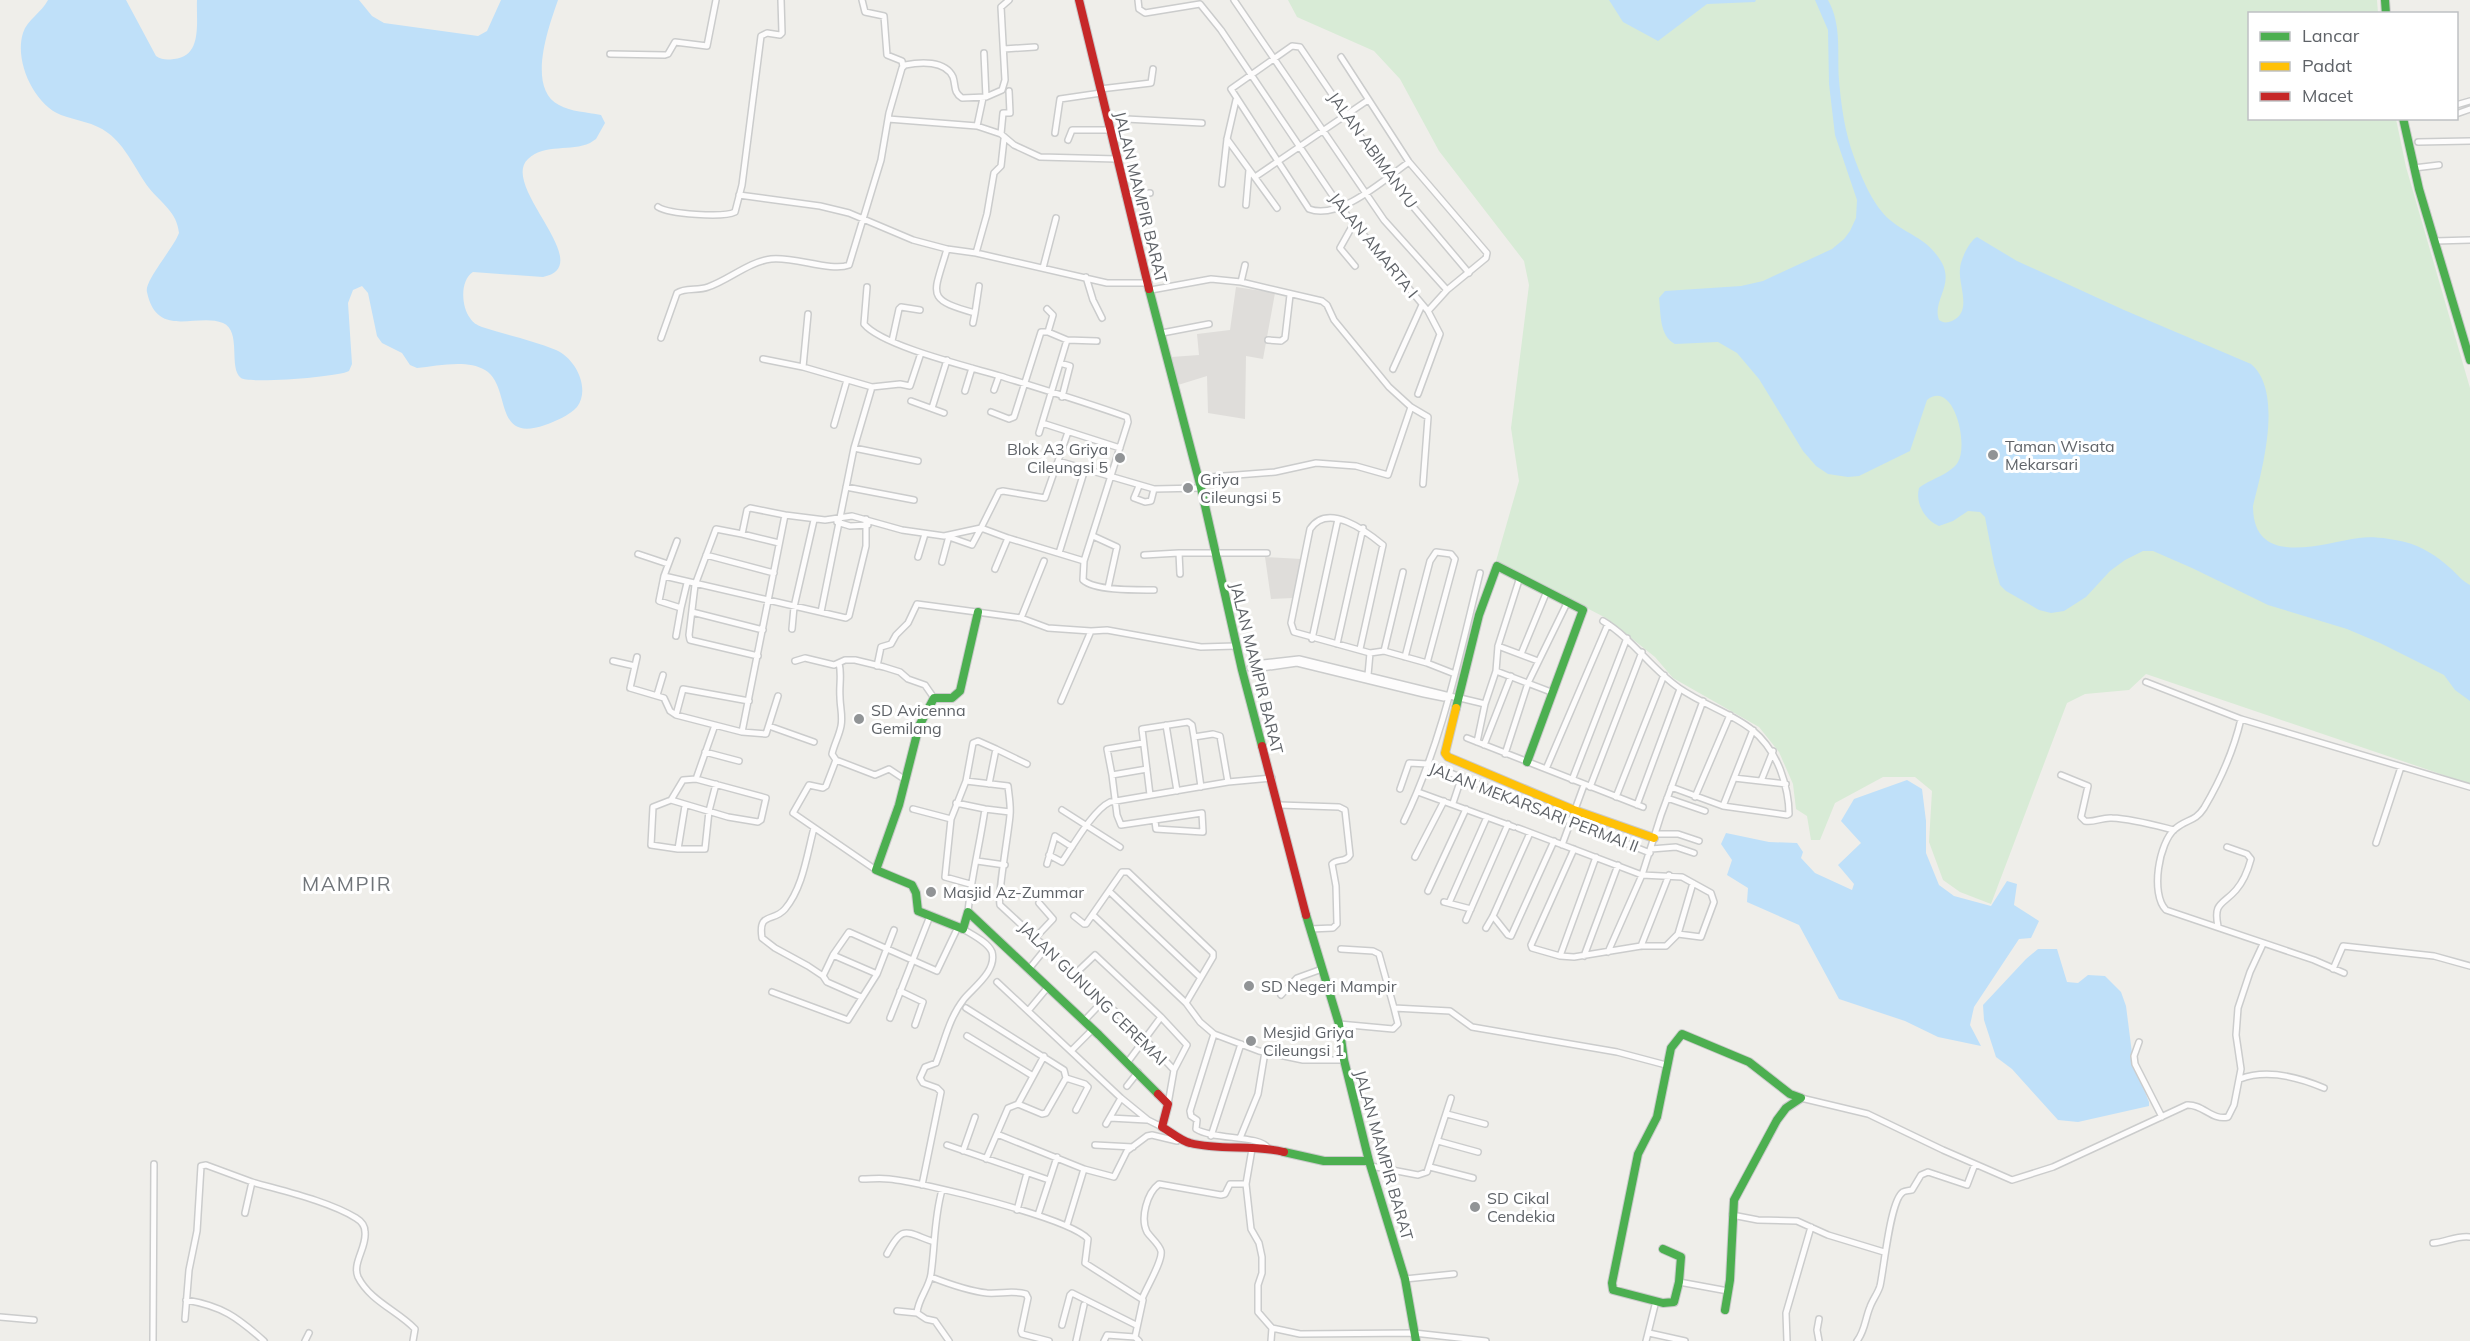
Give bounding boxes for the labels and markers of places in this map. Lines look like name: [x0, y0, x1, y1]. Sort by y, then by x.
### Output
place label: Taman Wisata Mekarsari: [2005, 436, 2115, 474]
place label: Blok A3 Griya Cileungsi 5: [1007, 439, 1108, 477]
marker: Taman Wisata Mekarsari: [1986, 448, 2000, 462]
marker: Blok A3 Griya Cileungsi 5: [1113, 451, 1127, 465]
place label: Griya Cileungsi 5: [1200, 469, 1281, 507]
marker: Griya Cileungsi 5: [1181, 481, 1195, 495]
place label: SD Avicenna Gemilang: [871, 700, 966, 738]
marker: SD Avicenna Gemilang: [852, 712, 866, 726]
place label: Masjid Az-Zummar: [943, 882, 1084, 902]
marker: Masjid Az-Zummar: [924, 885, 938, 899]
place label: SD Negeri Mampir: [1261, 976, 1397, 996]
marker: SD Negeri Mampir: [1242, 979, 1256, 993]
place label: Mesjid Griya Cileungsi 1: [1263, 1022, 1354, 1060]
marker: Mesjid Griya Cileungsi 1: [1244, 1034, 1258, 1048]
place label: SD Cikal Cendekia: [1487, 1188, 1555, 1226]
marker: SD Cikal Cendekia: [1468, 1200, 1482, 1214]

